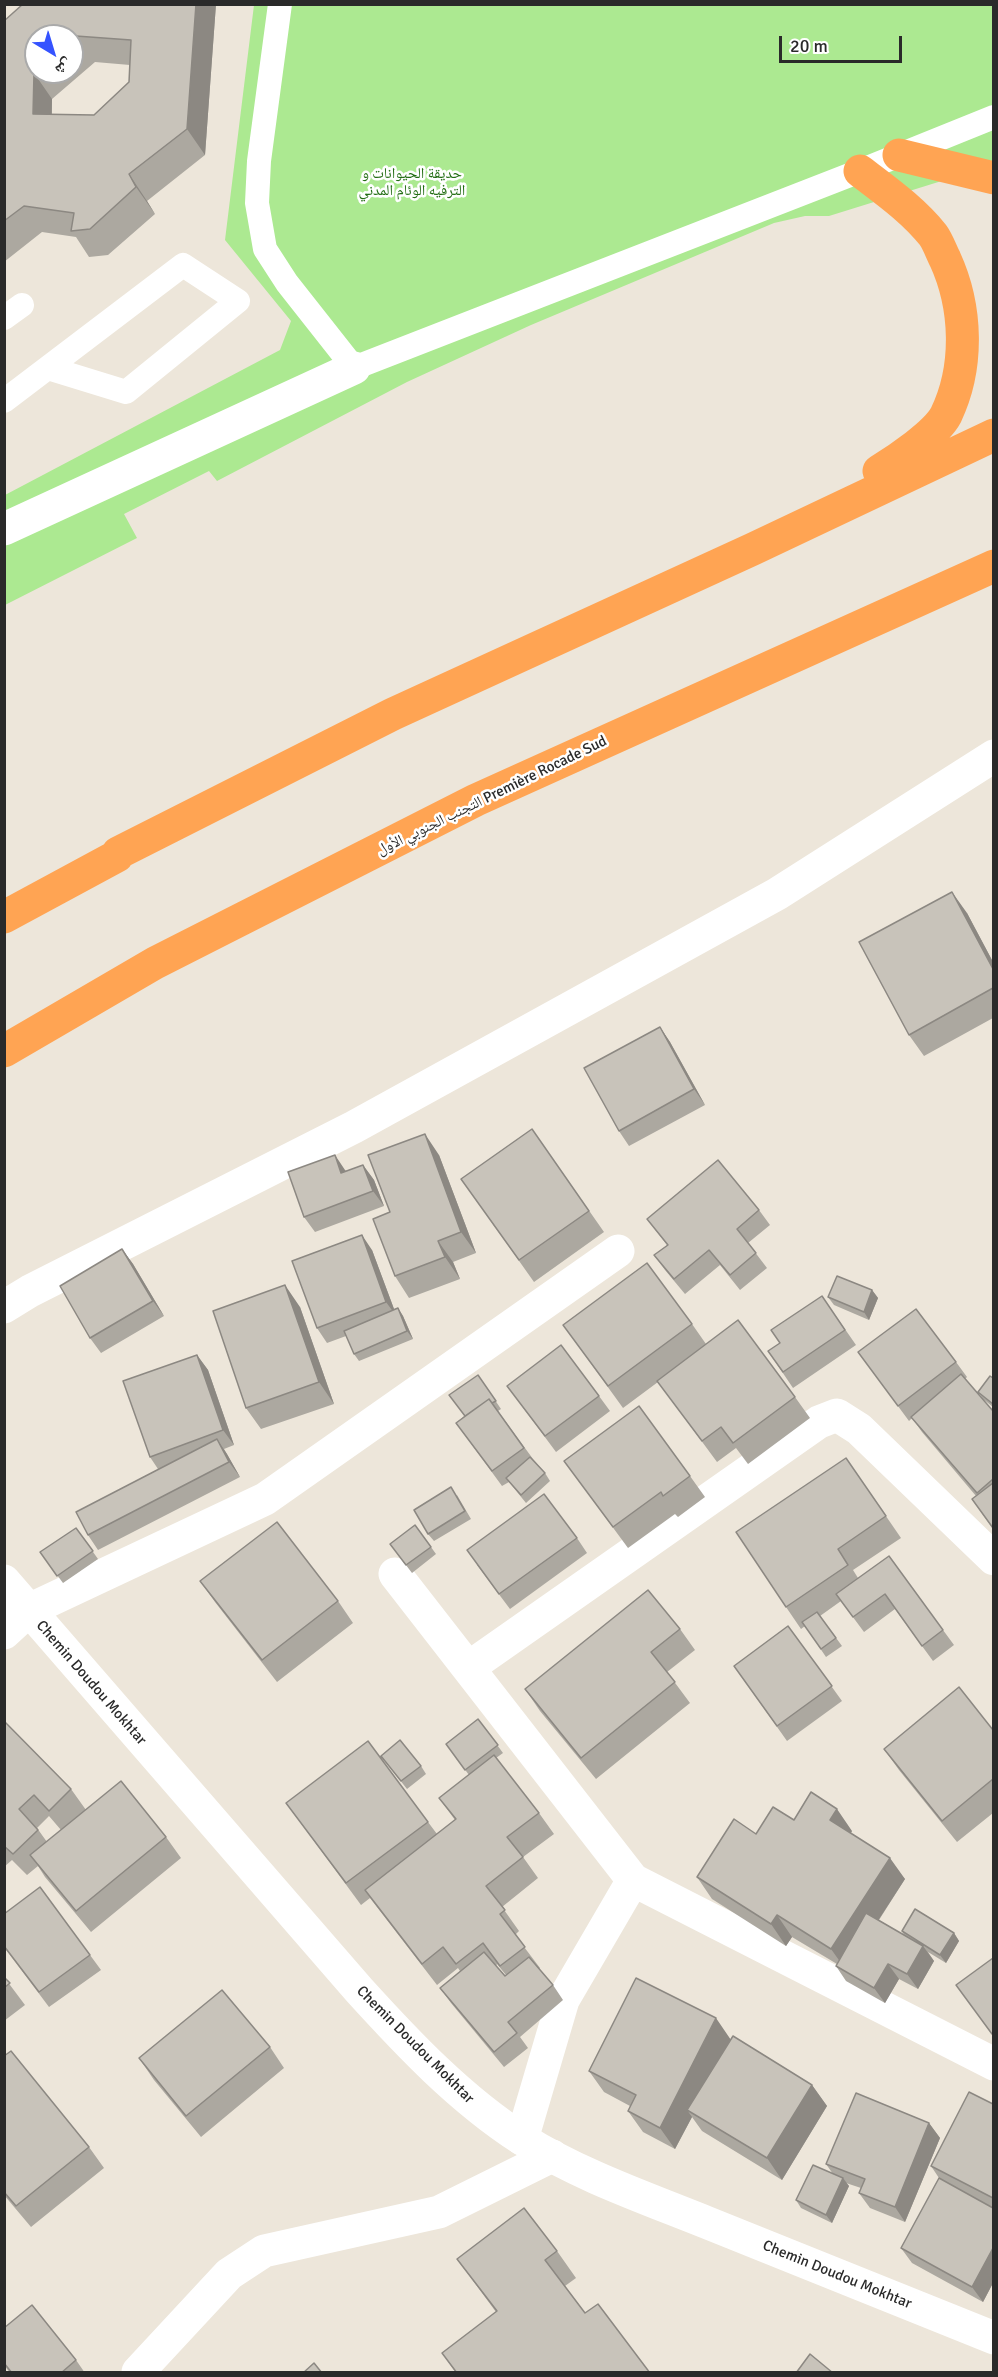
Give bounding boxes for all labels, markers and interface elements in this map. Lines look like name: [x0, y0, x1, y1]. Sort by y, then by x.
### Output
north arrow: [24, 24, 84, 84]
scale bar: [782, 24, 905, 62]
text: 20 m: [790, 35, 828, 57]
text: ش: [51, 53, 77, 80]
park label: حديقة الحيوانات و الترفيه الوئام المدني: [359, 165, 465, 200]
street label: التجنب الجنوبي الأول Première Rocade Sud: [374, 732, 610, 860]
street label: Chemin Doudou Mokhtar: [32, 1617, 150, 1749]
street label: Chemin Doudou Mokhtar: [352, 1982, 478, 2108]
street label: Chemin Doudou Mokhtar: [760, 2237, 914, 2313]

